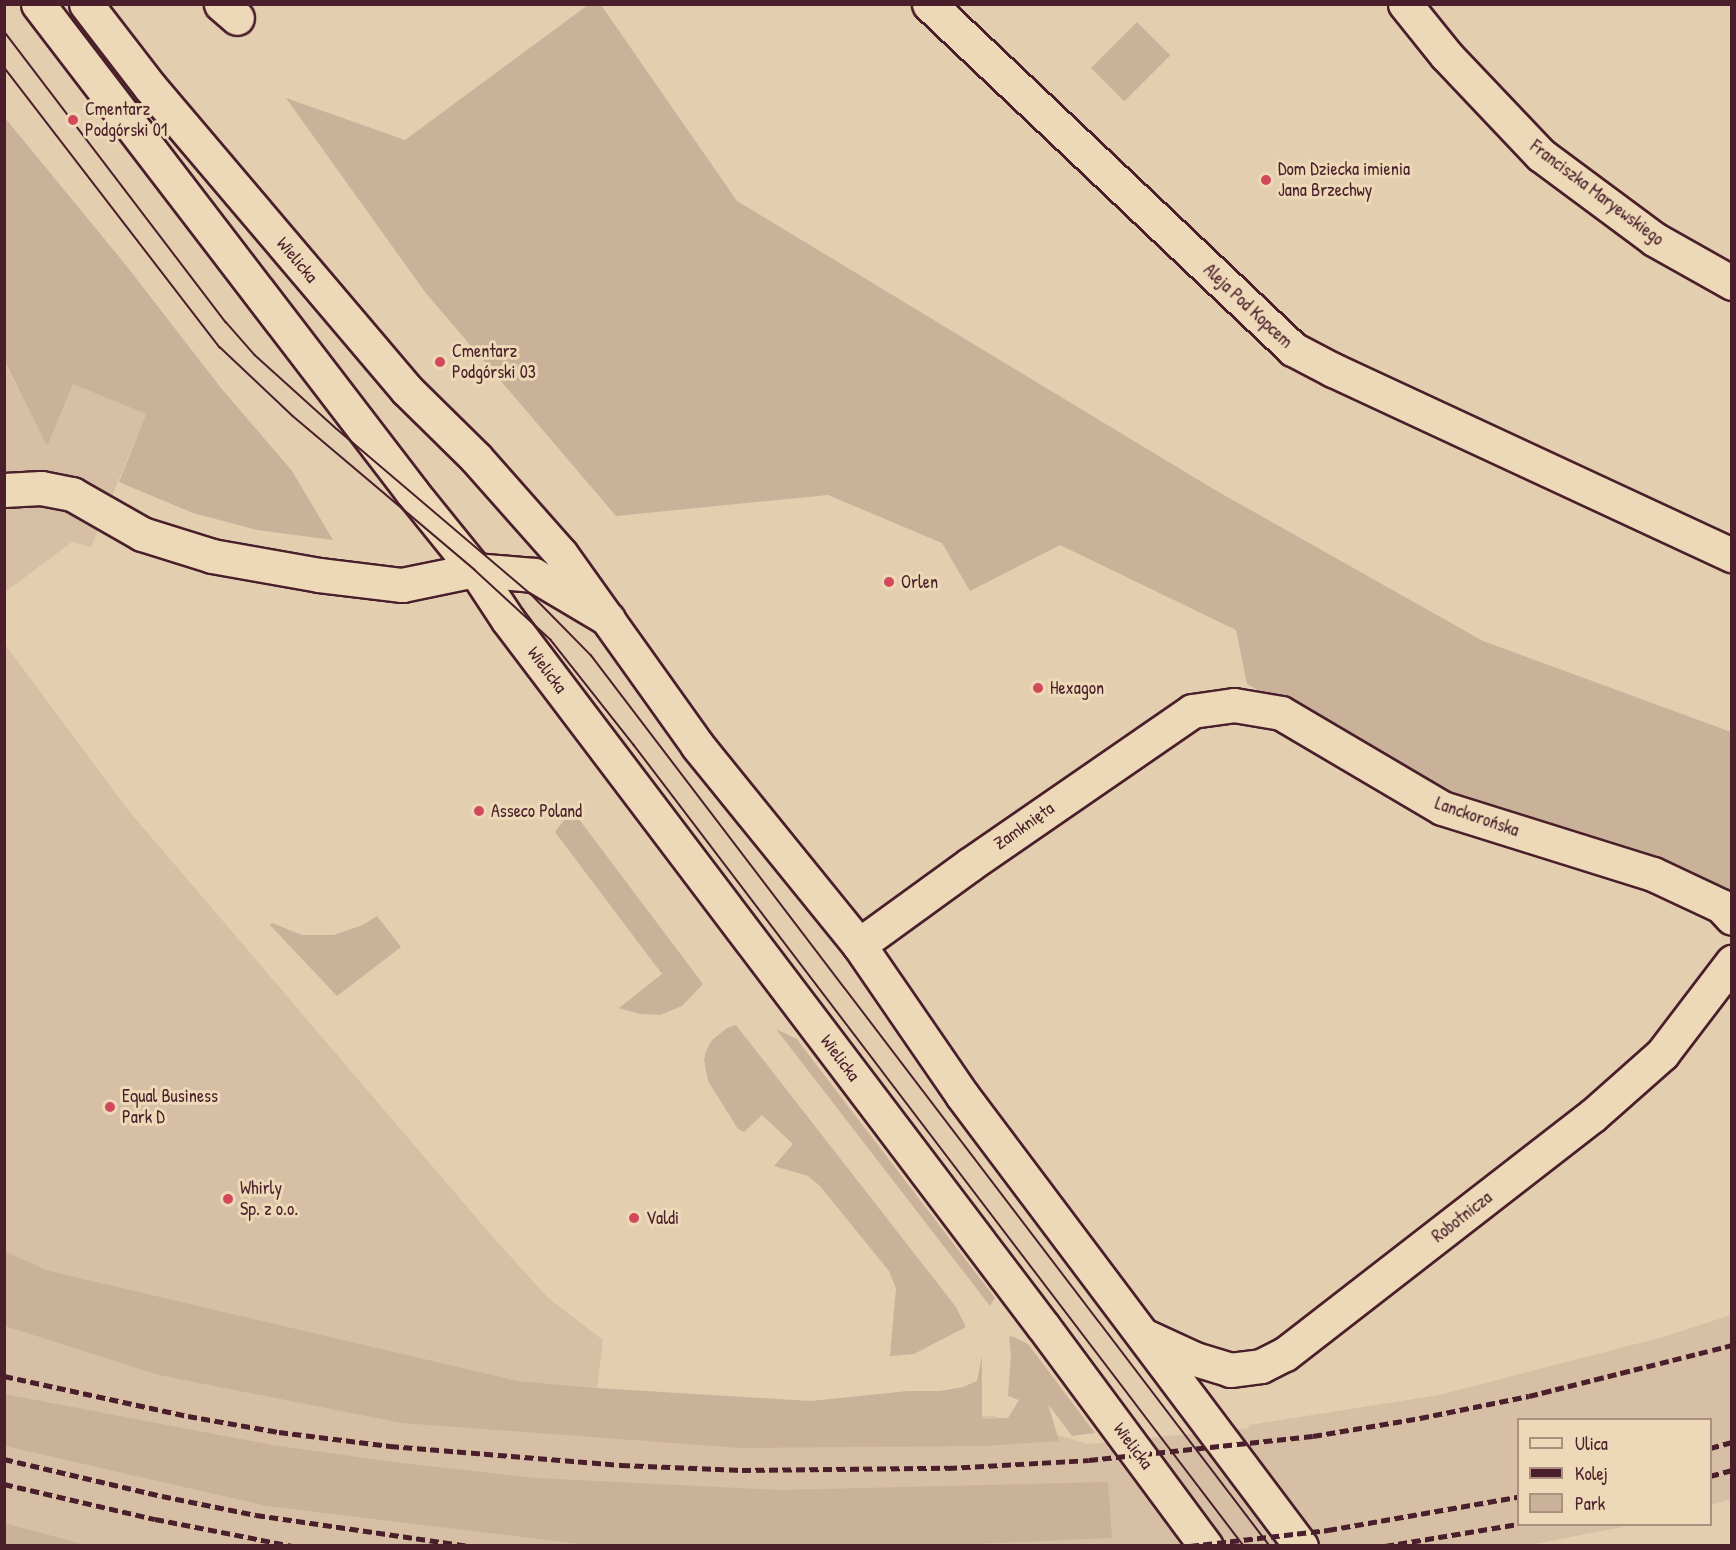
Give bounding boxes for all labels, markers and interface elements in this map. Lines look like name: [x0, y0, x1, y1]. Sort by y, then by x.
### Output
place label: Cmentarz Podgórski 01: [85, 99, 167, 142]
marker: Cmentarz Podgórski 01: [66, 113, 80, 127]
street label: Franciszka Maryewskiego: [1526, 136, 1668, 250]
place label: Dom Dziecka imienia Jana Brzechwy: [1278, 159, 1410, 201]
marker: Dom Dziecka imienia Jana Brzechwy: [1259, 173, 1273, 187]
street label: Wielicka: [272, 233, 322, 287]
street label: Aleja Pod Kopcem: [1199, 259, 1297, 353]
place label: Cmentarz Podgórski 03: [452, 341, 536, 384]
marker: Cmentarz Podgórski 03: [433, 355, 447, 369]
place label: Orlen: [901, 571, 938, 593]
marker: Orlen: [882, 575, 896, 589]
street label: Wielicka: [523, 642, 571, 698]
place label: Hexagon: [1050, 677, 1104, 699]
marker: Hexagon: [1031, 681, 1045, 695]
street label: Lanckorońska: [1432, 793, 1522, 841]
street label: Zamknięta: [990, 798, 1058, 854]
place label: Asseco Poland: [491, 800, 582, 822]
marker: Asseco Poland: [472, 804, 486, 818]
street label: Wielicka: [816, 1030, 864, 1086]
place label: Equal Business Park D: [122, 1086, 218, 1128]
marker: Equal Business Park D: [103, 1100, 117, 1114]
place label: Whirly Sp. z o.o.: [240, 1178, 298, 1220]
street label: Robotnicza: [1428, 1187, 1496, 1247]
marker: Whirly Sp. z o.o.: [221, 1192, 235, 1206]
place label: Valdi: [646, 1207, 679, 1229]
marker: Valdi: [627, 1211, 641, 1225]
street label: Wielicka: [1109, 1418, 1157, 1474]
legend: [1517, 1418, 1712, 1526]
text: Ulica: [1575, 1431, 1608, 1456]
text: Kolej: [1575, 1461, 1608, 1486]
text: Park: [1575, 1491, 1605, 1516]

